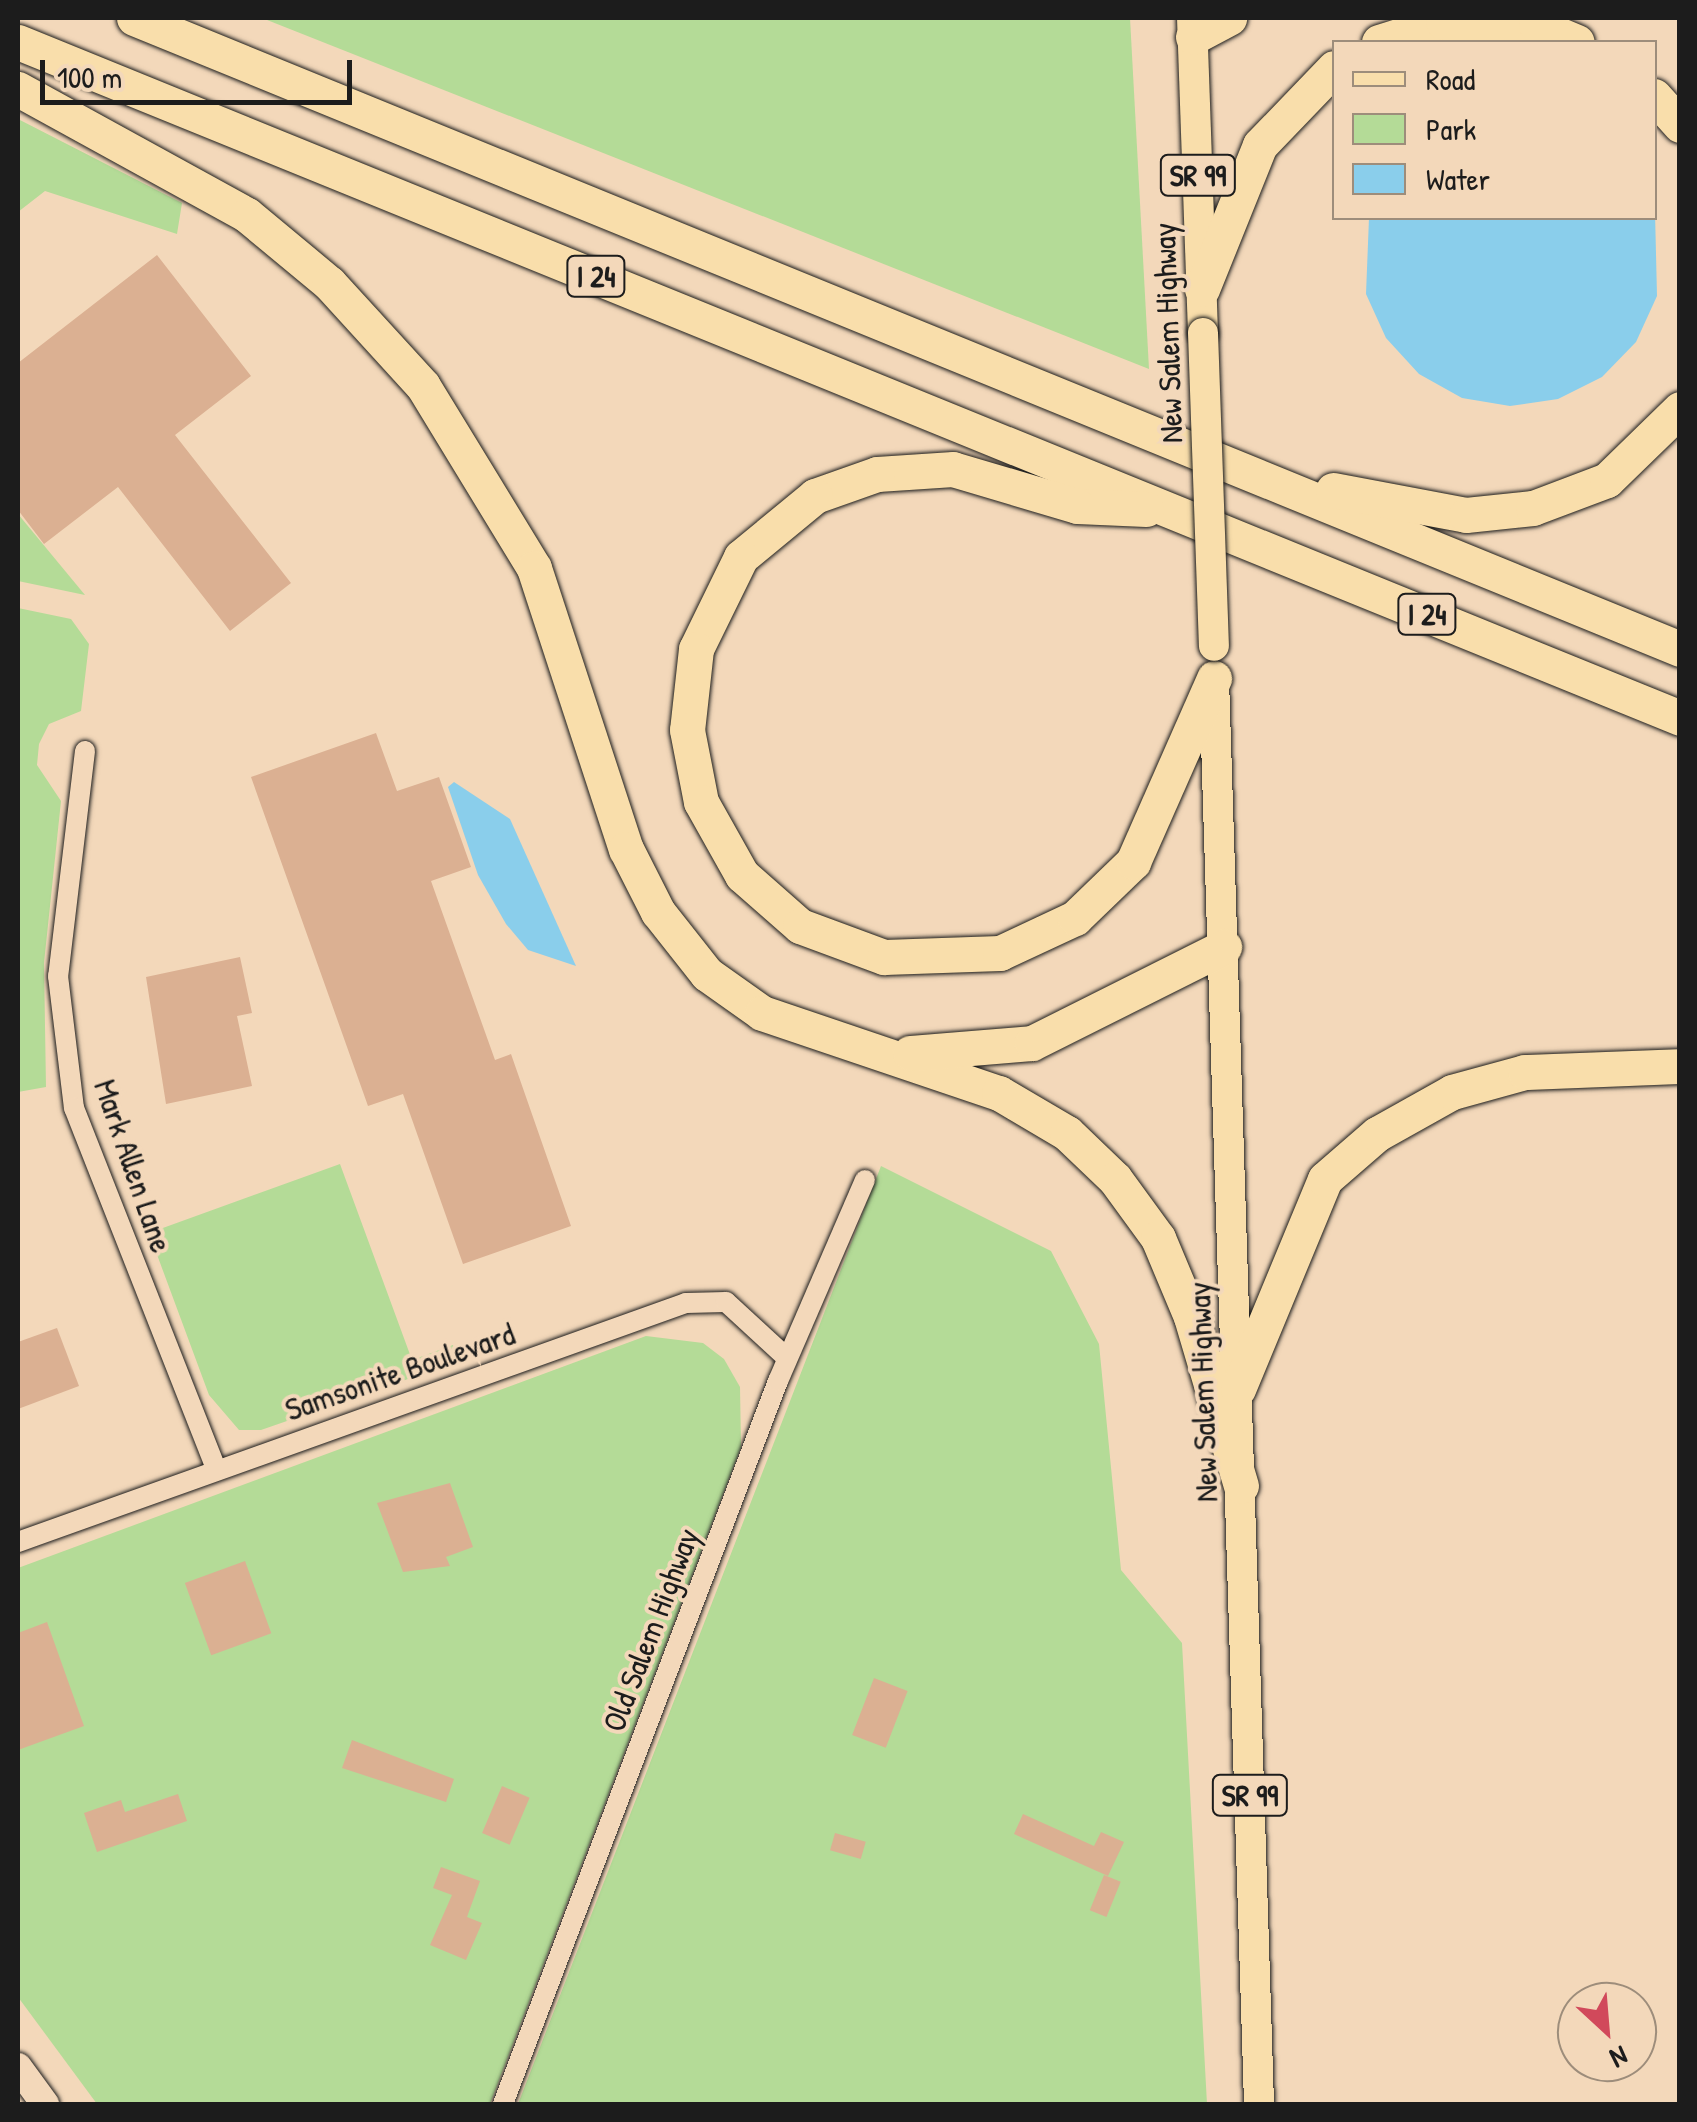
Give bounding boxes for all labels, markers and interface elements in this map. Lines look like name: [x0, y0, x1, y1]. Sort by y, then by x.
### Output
scale bar: [45, 40, 358, 102]
legend: [1332, 40, 1657, 220]
text: 100 m: [57, 57, 122, 97]
text: Road: [1426, 59, 1475, 99]
text: Park: [1426, 109, 1476, 149]
road number: SR 99: [1158, 150, 1238, 200]
text: Water: [1426, 159, 1490, 199]
street label: New Salem Highway: [1145, 222, 1191, 444]
road number: I 24: [566, 251, 626, 301]
road number: I 24: [1397, 589, 1457, 639]
street label: Mark Allen Lane: [86, 1075, 180, 1257]
street label: New Salem Highway: [1180, 1281, 1226, 1503]
street label: Samsonite Boulevard: [280, 1315, 520, 1429]
street label: Old Salem Highway: [595, 1523, 707, 1737]
road number: SR 99: [1210, 1770, 1290, 1820]
north arrow: [1557, 1982, 1657, 2082]
text: N: [1604, 2037, 1634, 2078]

